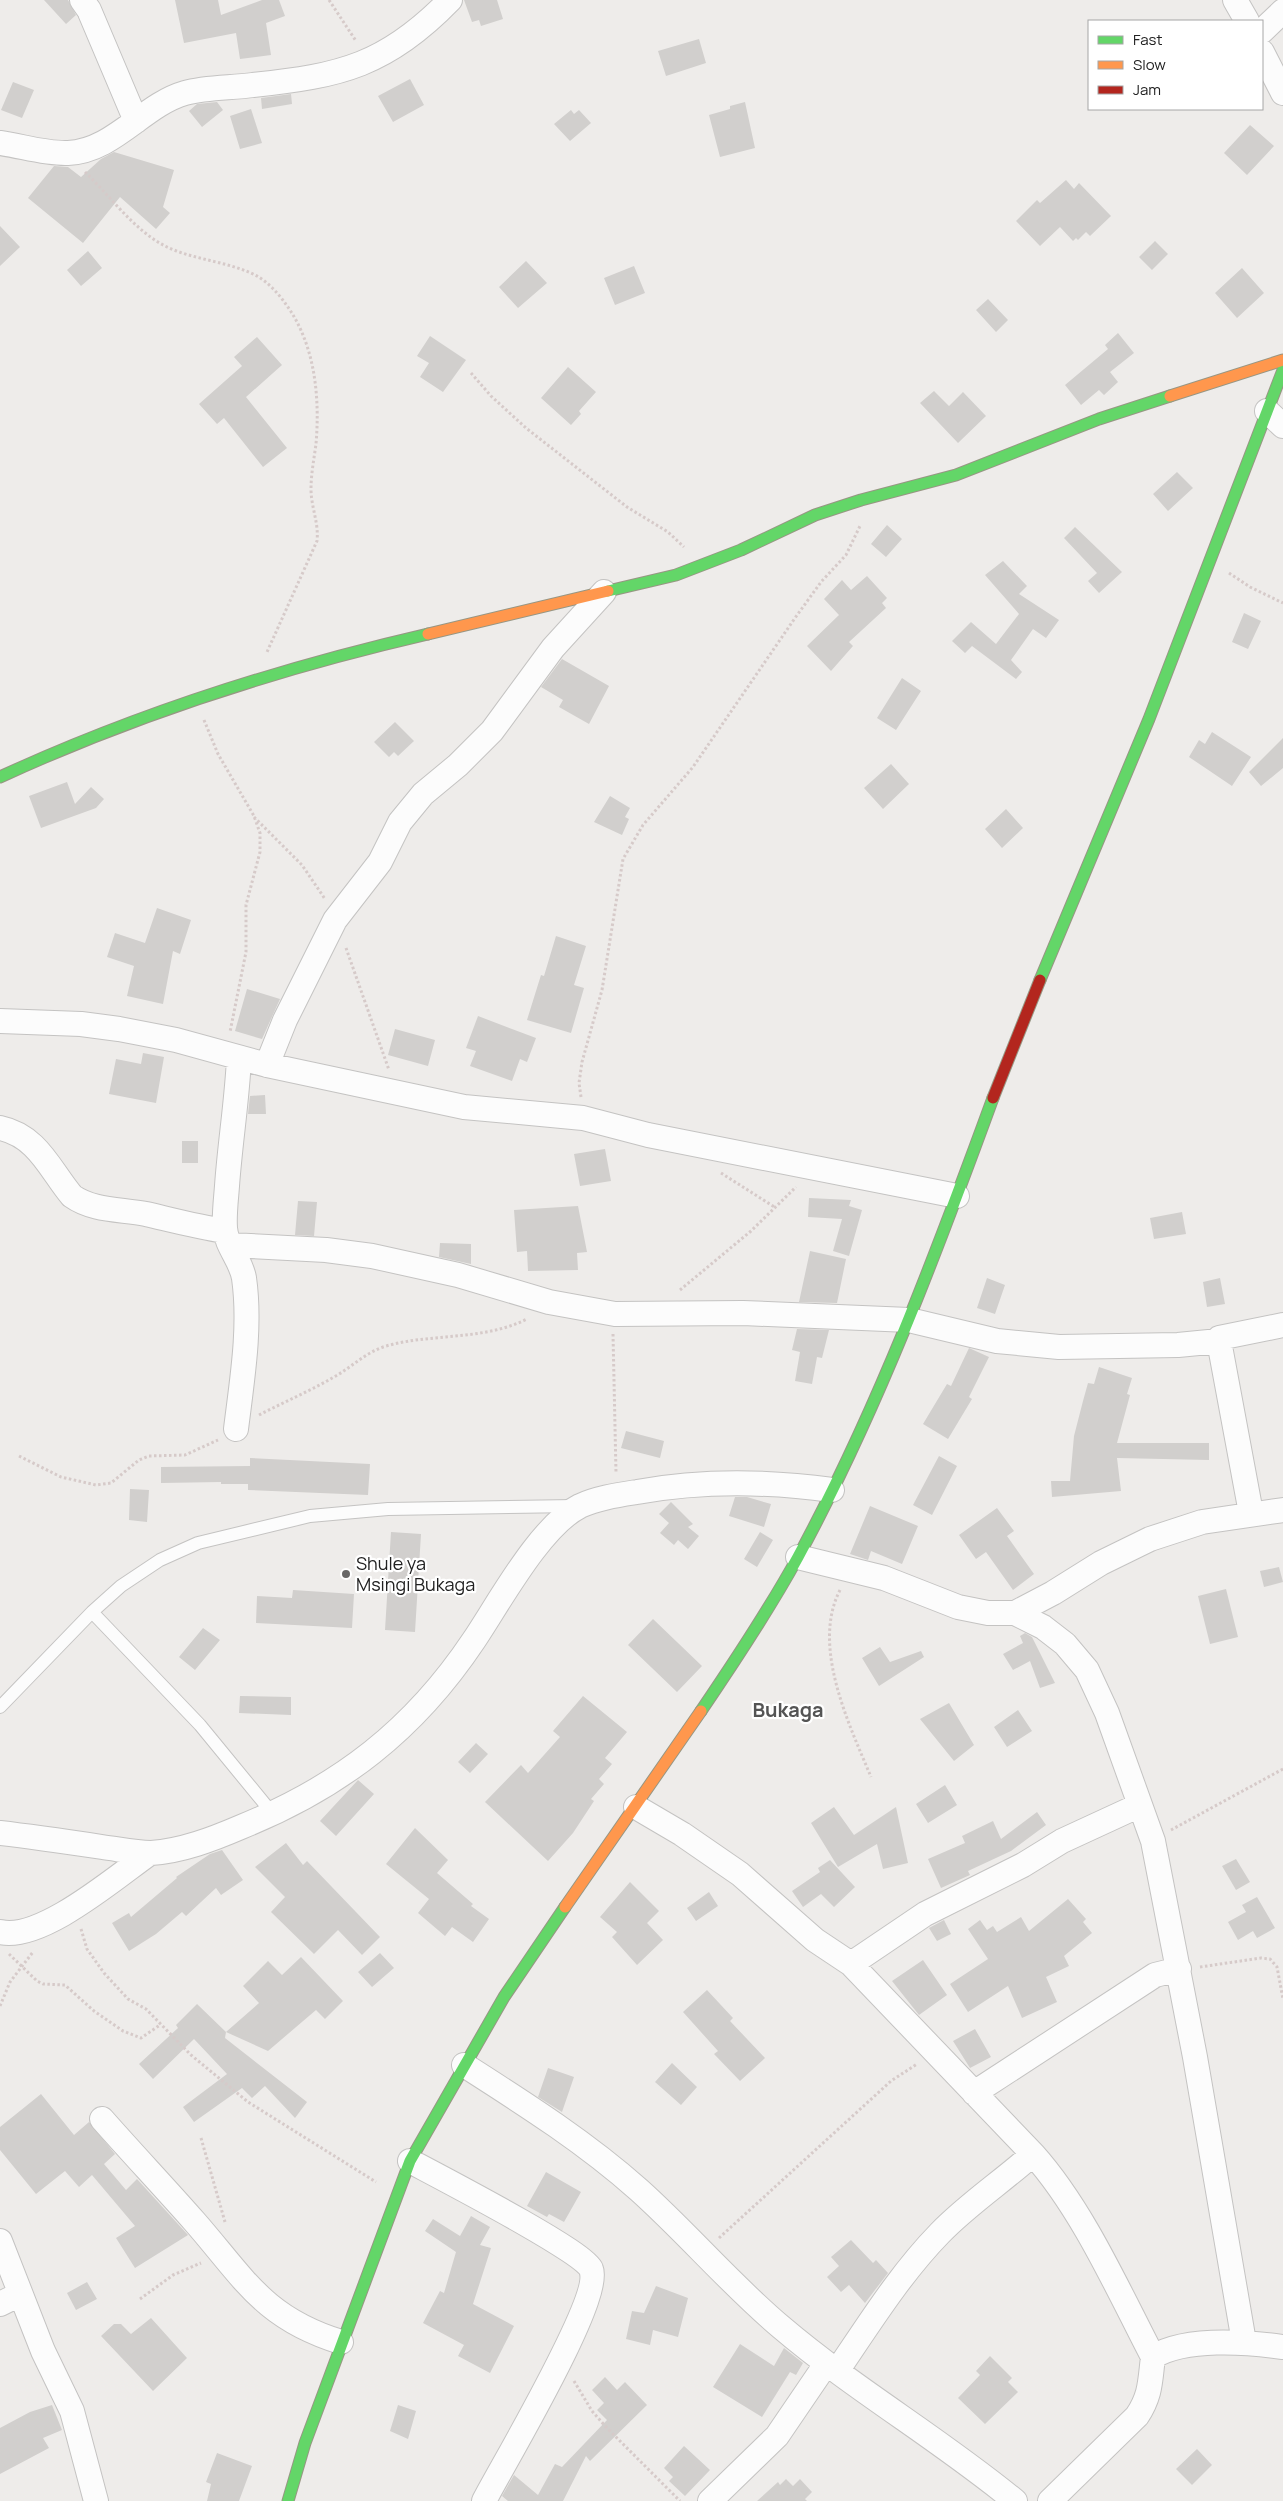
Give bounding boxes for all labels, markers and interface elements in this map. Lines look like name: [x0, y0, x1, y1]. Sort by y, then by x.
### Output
legend: [1088, 20, 1263, 110]
text: Fast: [1133, 29, 1162, 50]
text: Slow: [1133, 54, 1166, 75]
text: Jam: [1133, 79, 1161, 100]
place label: Shule ya Msingi Bukaga: [356, 1551, 475, 1596]
marker: Shule ya Msingi Bukaga: [340, 1568, 352, 1580]
district label: Bukaga: [752, 1696, 824, 1723]

